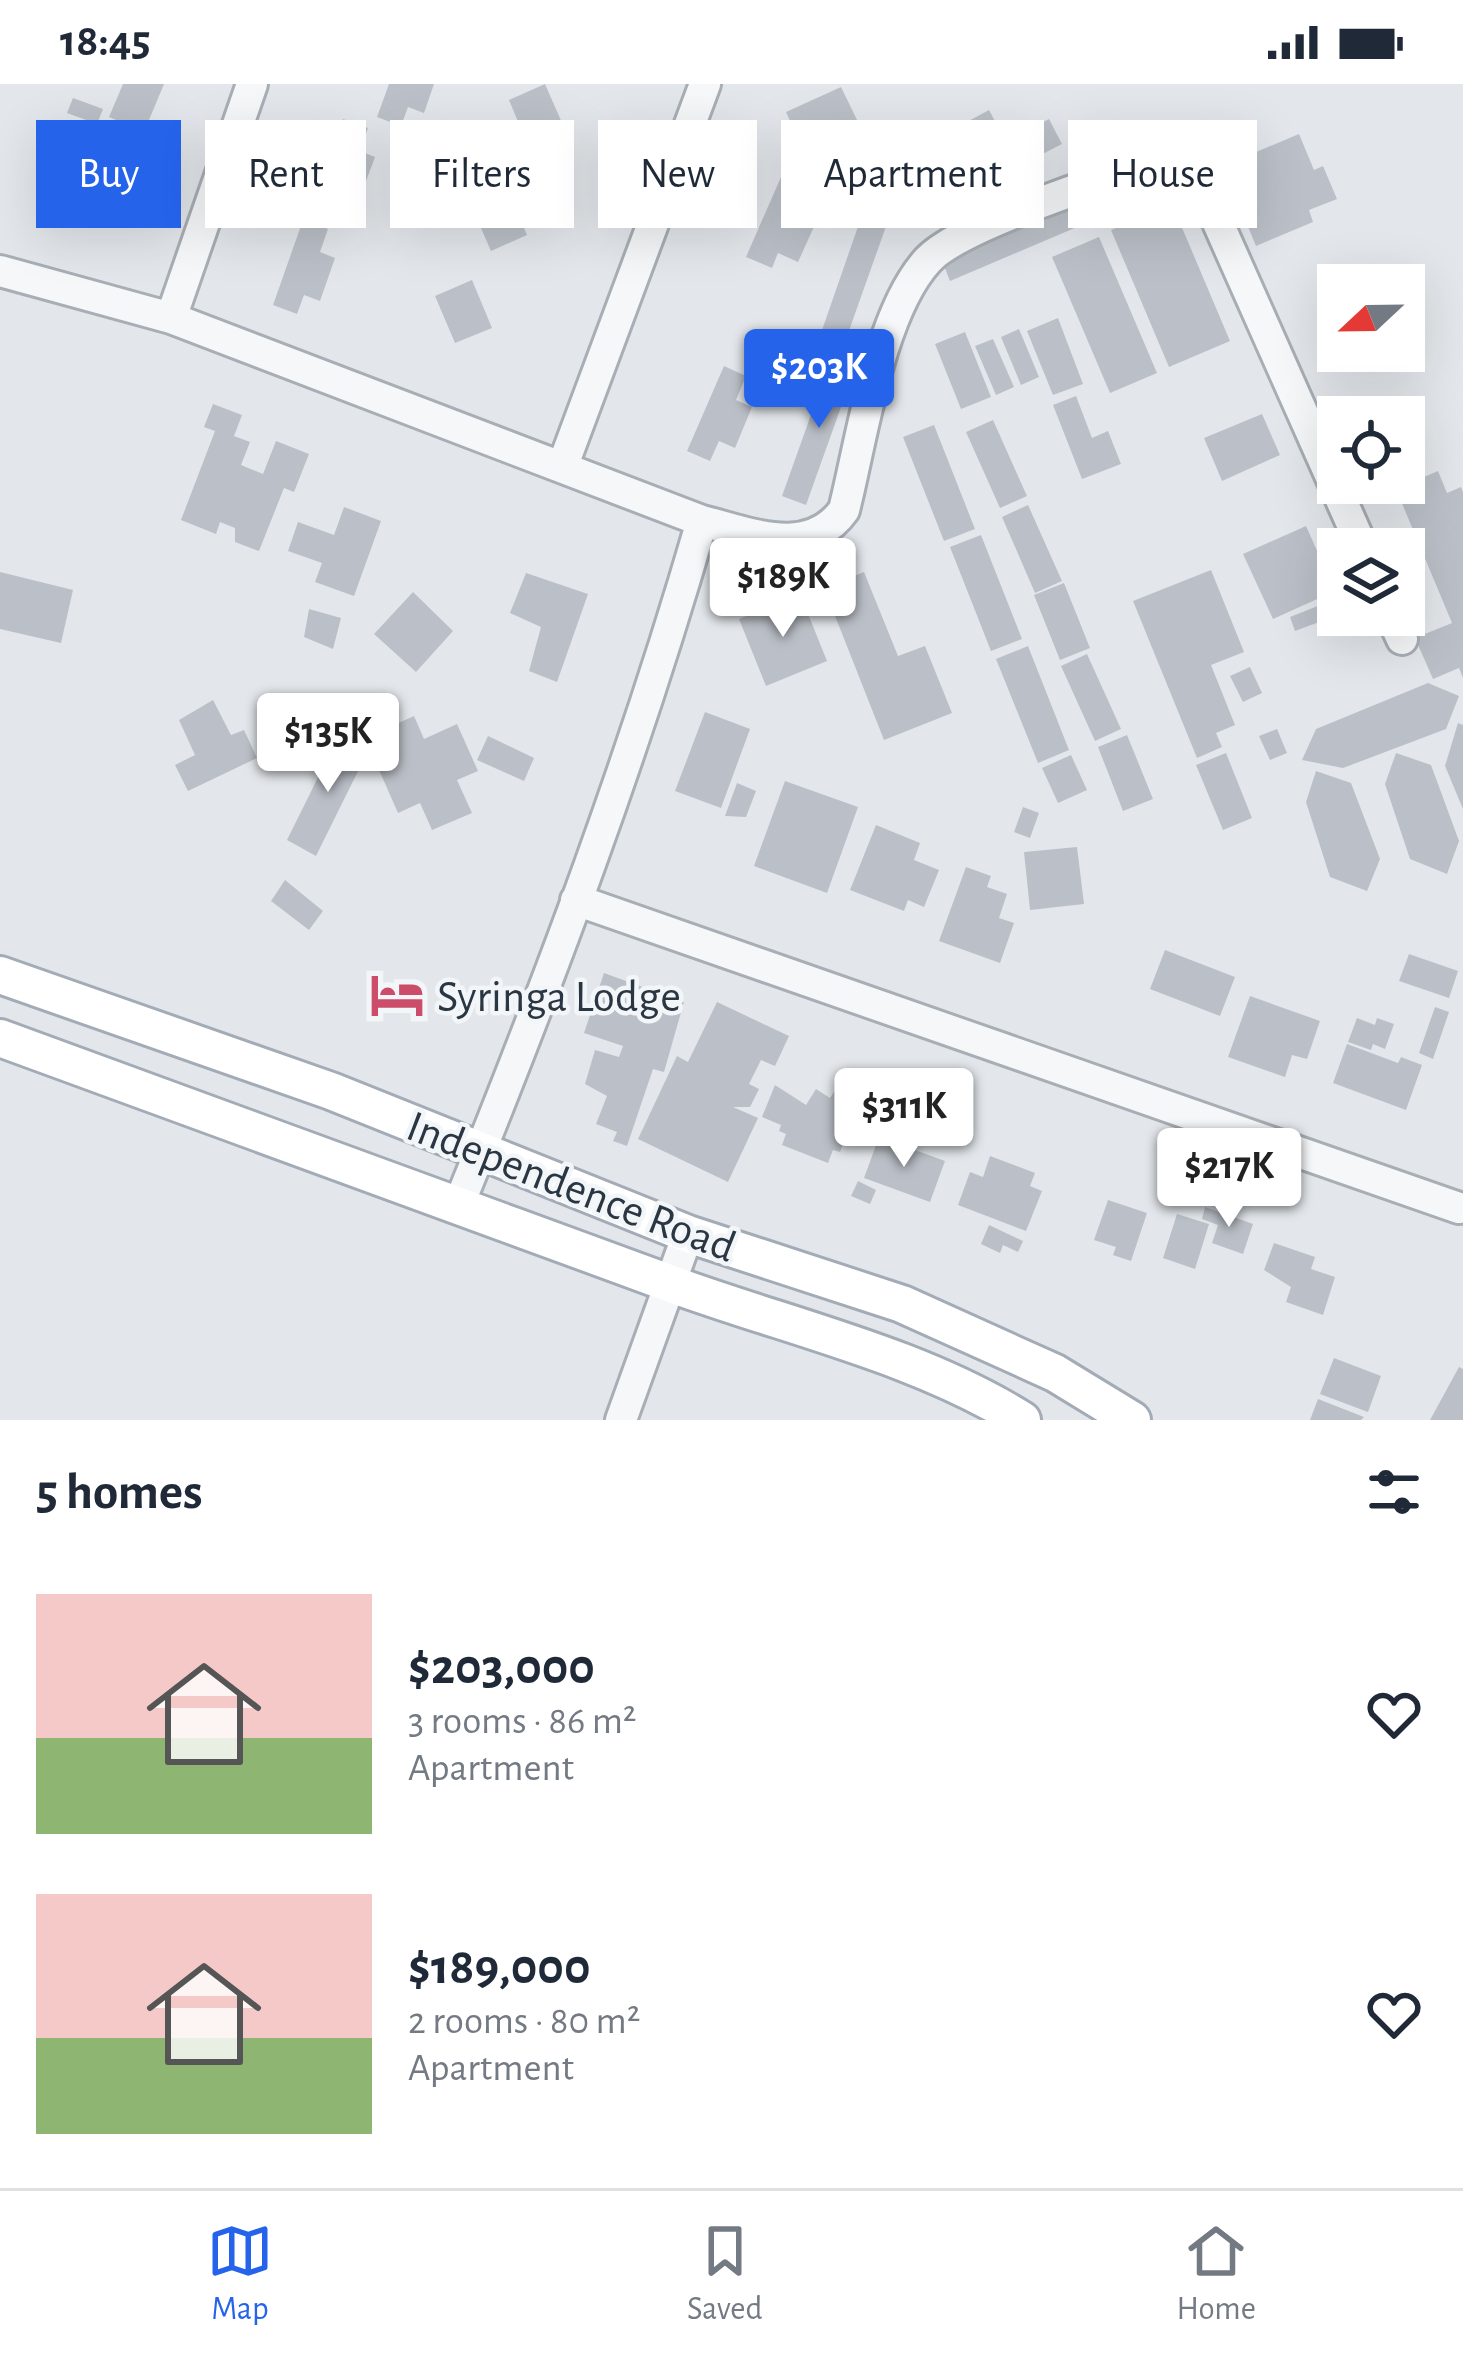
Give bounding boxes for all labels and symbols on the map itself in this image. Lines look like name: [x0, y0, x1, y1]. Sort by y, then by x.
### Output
north arrow: [1317, 264, 1425, 372]
pin: $203K: [735, 329, 903, 431]
pin: $189K: [699, 538, 867, 640]
pin: $135K: [244, 693, 412, 795]
hotel icon: Syringa Lodge: [368, 966, 426, 1024]
place label: Syringa Lodge: [437, 975, 681, 1020]
pin: $311K: [820, 1068, 988, 1170]
street label: Independence Road: [401, 1104, 742, 1271]
pin: $217K: [1145, 1128, 1313, 1230]

